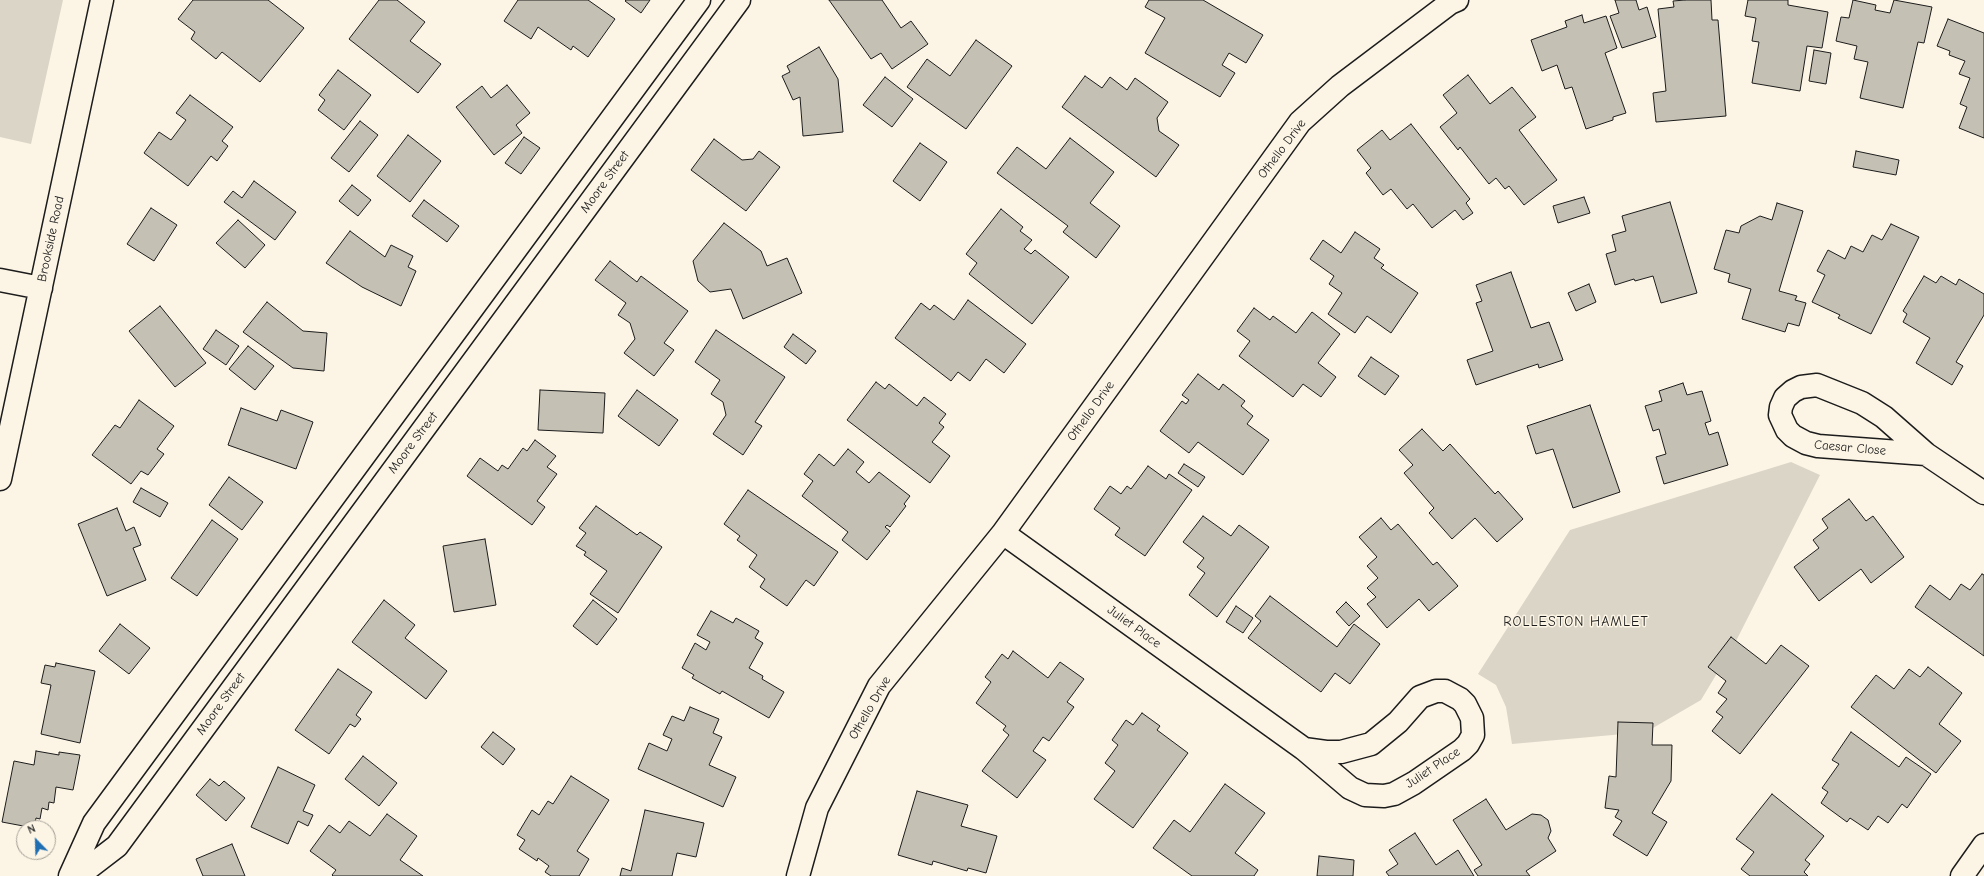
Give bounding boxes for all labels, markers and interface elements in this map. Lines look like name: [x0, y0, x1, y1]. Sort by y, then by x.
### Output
street label: Othello Drive: [1255, 116, 1309, 182]
street label: Moore Street: [577, 148, 633, 216]
street label: Brookside Road: [34, 195, 68, 283]
street label: Othello Drive: [1064, 378, 1118, 444]
street label: Moore Street: [385, 409, 441, 477]
street label: Caesar Close: [1813, 437, 1887, 459]
street label: Juliet Place: [1104, 602, 1164, 652]
district label: ROLLESTON HAMLET: [1503, 614, 1649, 630]
street label: Moore Street: [193, 670, 249, 738]
street label: Othello Drive: [846, 674, 894, 742]
street label: Juliet Place: [1403, 744, 1463, 792]
north arrow: [16, 820, 56, 860]
text: N: [26, 822, 37, 837]

